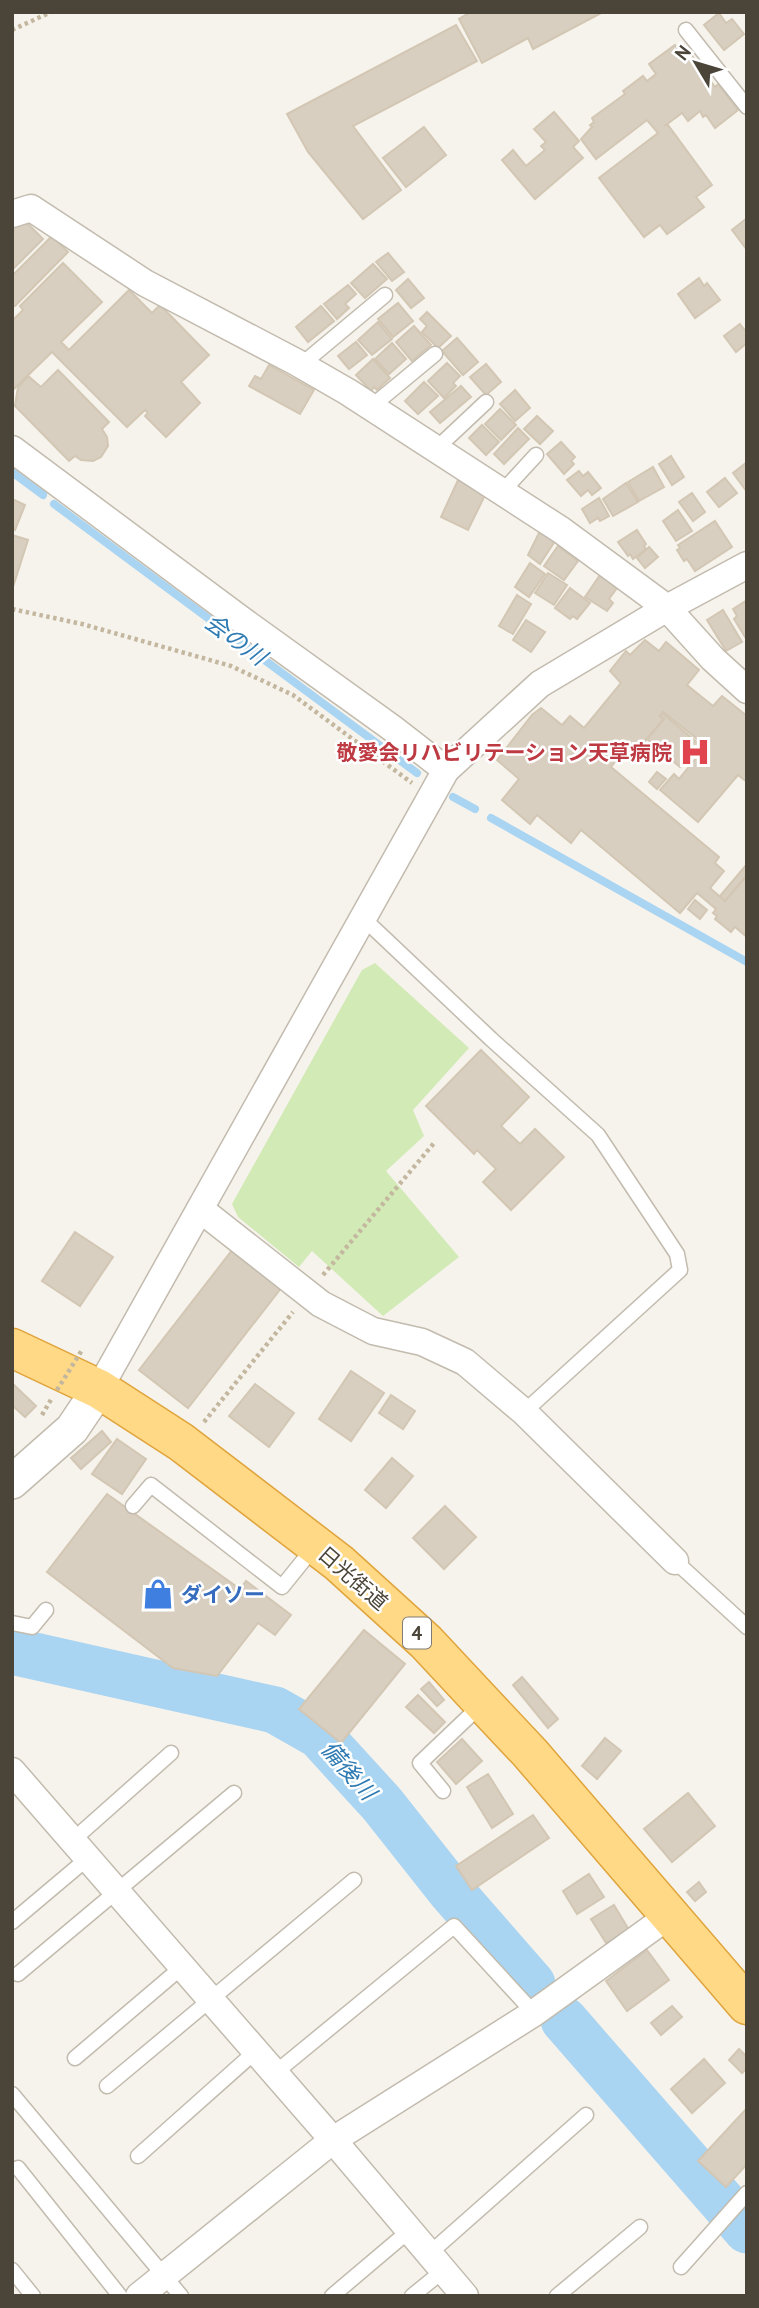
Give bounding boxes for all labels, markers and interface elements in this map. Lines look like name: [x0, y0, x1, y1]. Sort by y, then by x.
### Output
north arrow: [661, 28, 731, 98]
text: N: [669, 40, 696, 65]
water label: 会の川: [200, 607, 275, 673]
hospital icon: 敬愛会リハビリテーション天草病院: [678, 735, 712, 769]
place label: 敬愛会リハビリテーション天草病院: [336, 739, 672, 766]
street label: 日光街道: [312, 1540, 394, 1616]
shop icon: ダイソー: [141, 1577, 175, 1611]
place label: ダイソー: [181, 1581, 265, 1608]
road number: 4: [403, 1618, 431, 1648]
water label: 備後川: [315, 1734, 385, 1808]

